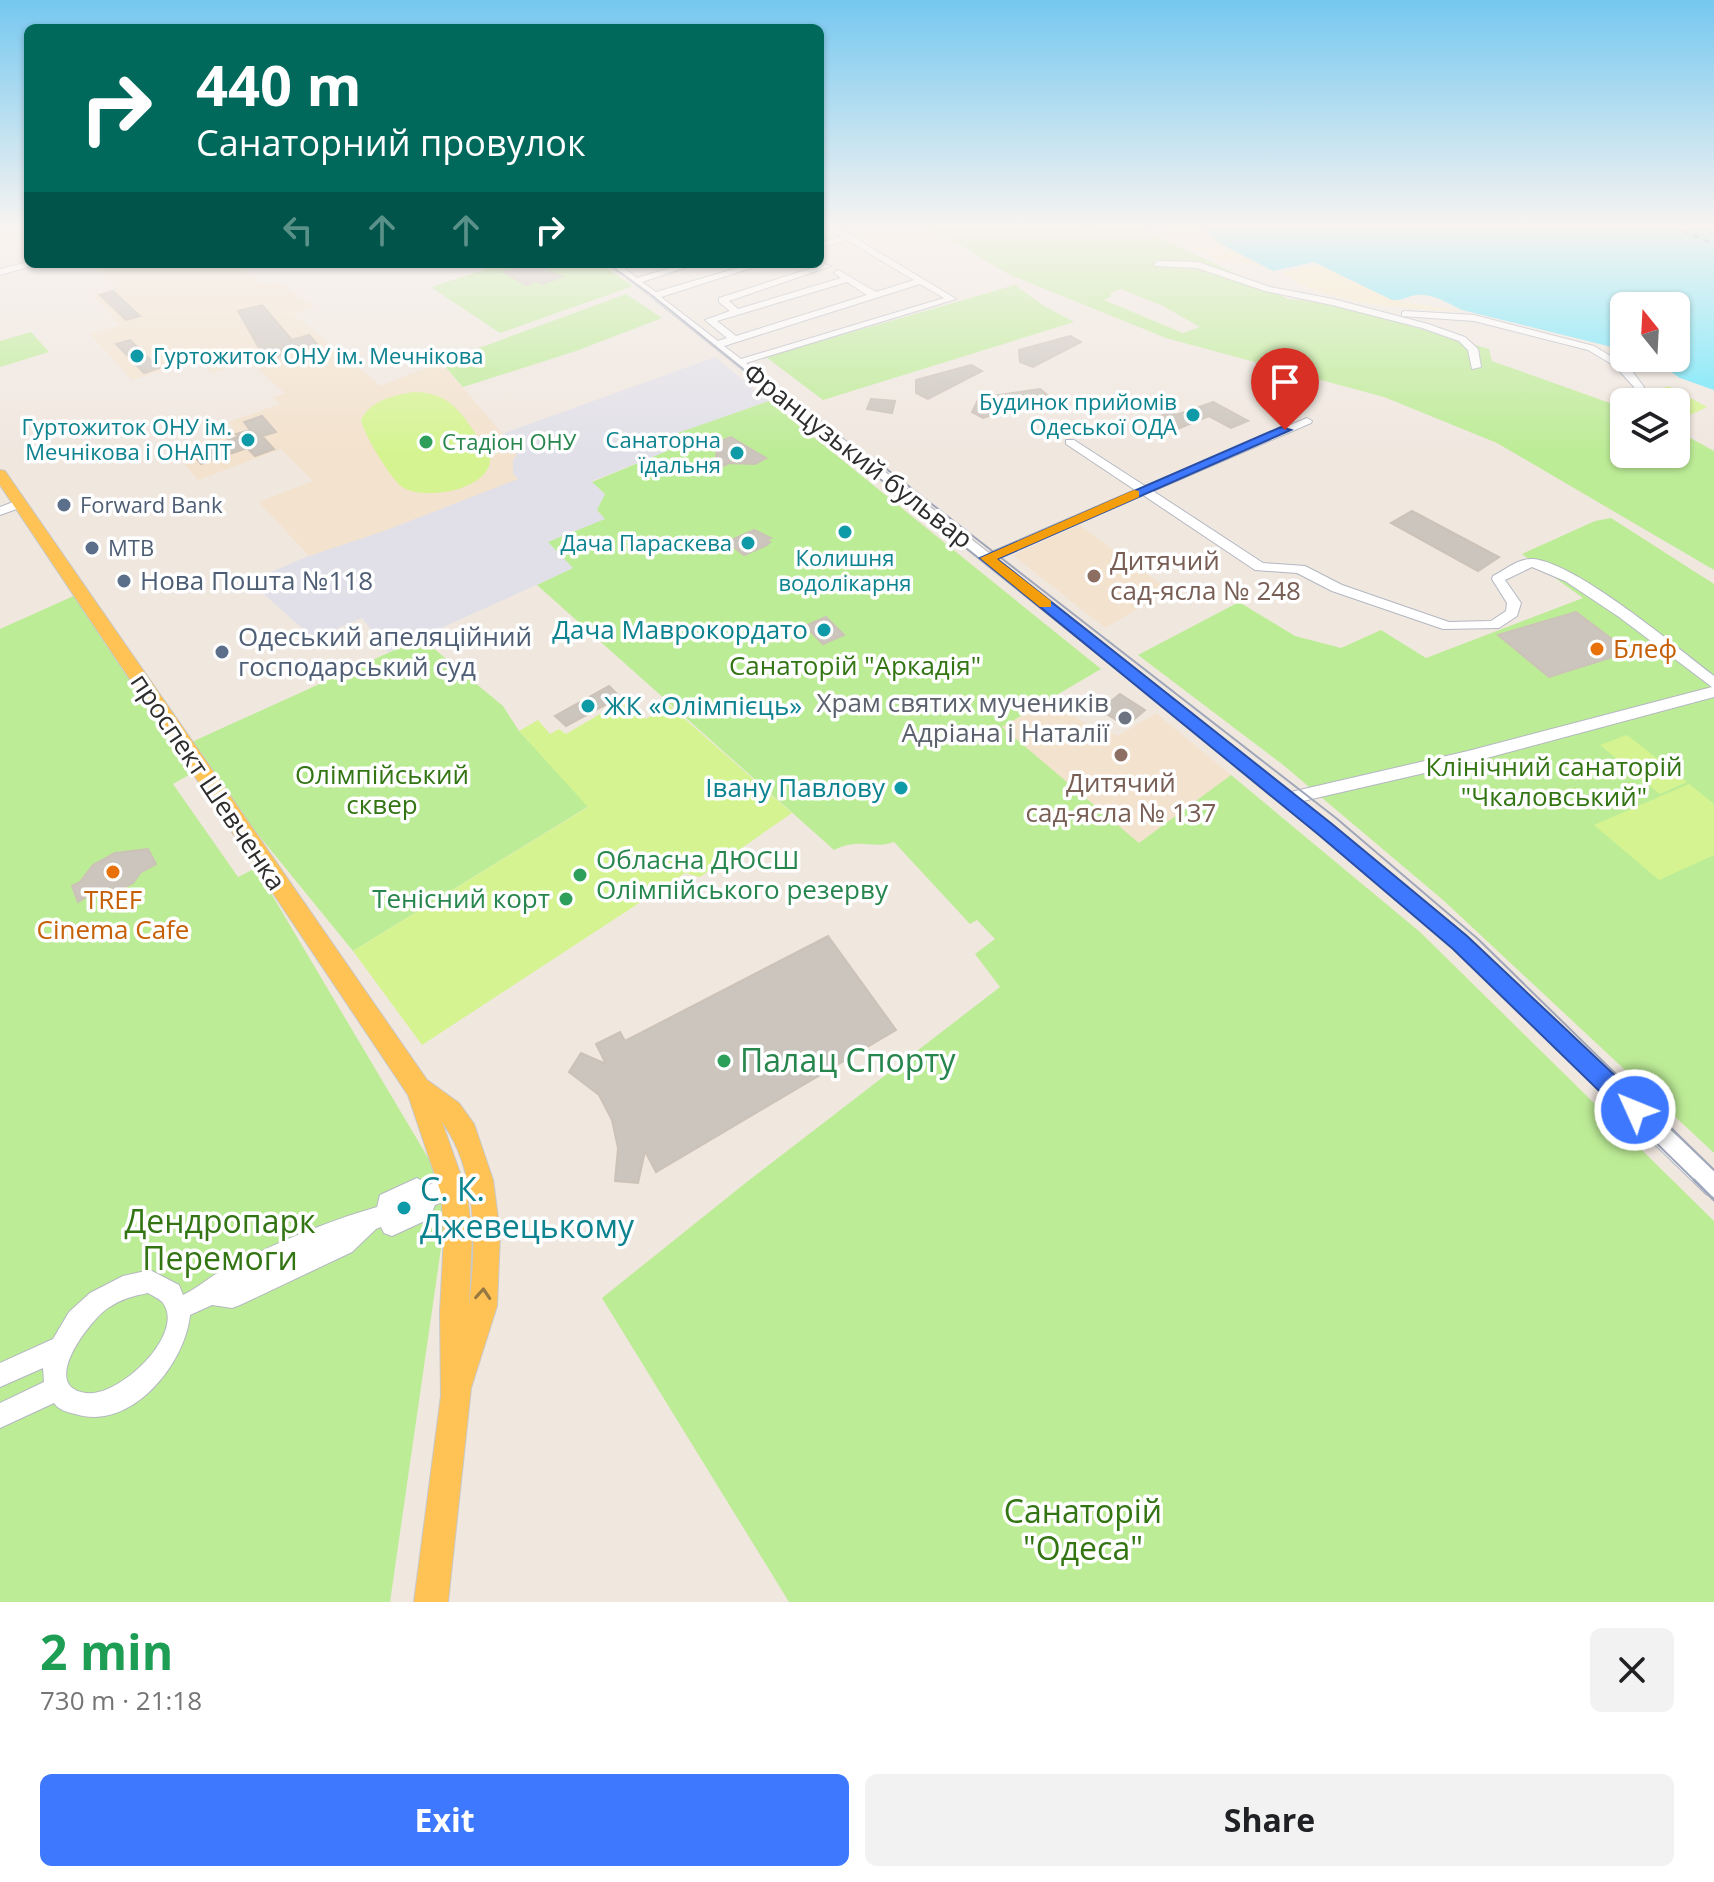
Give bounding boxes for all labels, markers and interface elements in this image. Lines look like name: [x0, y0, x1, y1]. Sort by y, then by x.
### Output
text: 440 m: [196, 46, 362, 122]
icon: right: [64, 56, 168, 160]
text: Санаторний провулок: [196, 118, 586, 167]
icon: left: [276, 208, 320, 252]
icon: ahead: [360, 208, 404, 252]
icon: ahead: [444, 208, 488, 252]
icon: right: [528, 208, 572, 252]
north arrow: [1610, 292, 1690, 372]
map controls: [1610, 292, 1690, 468]
place label: Гуртожиток ОНУ ім. Мечнікова: [153, 340, 484, 370]
marker: Гуртожиток ОНУ ім. Мечнікова: [128, 347, 146, 365]
pin: [1251, 348, 1319, 430]
street label: Французький бульвар: [736, 354, 981, 556]
icon: arrive: [1263, 360, 1307, 404]
place label: Будинок прийомів Одеської ОДА: [979, 386, 1177, 441]
button: layers: [1610, 388, 1690, 468]
marker: Будинок прийомів Одеської ОДА: [1184, 406, 1202, 424]
place label: Гуртожиток ОНУ ім. Мечнікова і ОНАПТ: [22, 411, 232, 466]
place label: Санаторна їдальня: [606, 424, 721, 479]
place label: Стадіон ОНУ: [442, 426, 577, 456]
marker: Гуртожиток ОНУ ім. Мечнікова і ОНАПТ: [239, 431, 257, 449]
marker: Стадіон ОНУ: [417, 433, 435, 451]
marker: Санаторна їдальня: [728, 444, 746, 462]
place label: Forward Bank: [80, 489, 223, 519]
marker: Forward Bank: [55, 496, 73, 514]
marker: Колишня водолікарня: [836, 523, 854, 541]
place label: Дача Параскева: [560, 527, 732, 557]
place label: МТВ: [108, 532, 154, 562]
marker: Дача Параскева: [739, 534, 757, 552]
marker: МТВ: [83, 539, 101, 557]
place label: Колишня водолікарня: [778, 542, 912, 597]
place label: Дитячий сад-ясла № 248: [1110, 542, 1301, 608]
place label: Нова Пошта №118: [140, 562, 373, 598]
marker: Дитячий сад-ясла № 248: [1085, 567, 1103, 585]
marker: Нова Пошта №118: [115, 572, 133, 590]
place label: Дача Маврокордато: [552, 611, 808, 647]
place label: Одеський апеляційний господарський суд: [238, 618, 532, 684]
marker: Дача Маврокордато: [815, 621, 833, 639]
place label: Блеф: [1613, 630, 1677, 666]
marker: Блеф: [1588, 640, 1606, 658]
marker: Одеський апеляційний господарський суд: [213, 643, 231, 661]
park label: Санаторій "Аркадія": [729, 647, 981, 683]
street label: проспект Шевченка: [123, 666, 295, 897]
place label: Храм святих мучеників Адріана і Наталії: [817, 684, 1109, 750]
place label: ЖК «Олімпієць»: [604, 687, 802, 723]
marker: ЖК «Олімпієць»: [579, 697, 597, 715]
marker: Храм святих мучеників Адріана і Наталії: [1116, 709, 1134, 727]
marker: Дитячий сад-ясла № 137: [1112, 746, 1130, 764]
park label: Клінічний санаторій "Чкаловський": [1425, 748, 1683, 814]
park label: Олімпійський сквер: [295, 756, 469, 822]
place label: Дитячий сад-ясла № 137: [1026, 764, 1216, 830]
place label: Івану Павлову: [705, 769, 886, 805]
marker: Івану Павлову: [892, 779, 910, 797]
place label: Обласна ДЮСШ Олімпійського резерву: [596, 841, 889, 907]
marker: TREF Cinema Cafe: [104, 863, 122, 881]
marker: Обласна ДЮСШ Олімпійського резерву: [571, 866, 589, 884]
place label: Тенісний корт: [372, 880, 550, 916]
place label: TREF Cinema Cafe: [37, 881, 189, 947]
marker: Тенісний корт: [557, 890, 575, 908]
place label: Палац Спорту: [740, 1038, 956, 1081]
marker: Палац Спорту: [715, 1052, 733, 1070]
position arrow: [1593, 1068, 1677, 1152]
place label: С. К. Джевецькому: [420, 1167, 635, 1247]
park label: Дендропарк Перемоги: [124, 1199, 316, 1279]
marker: С. К. Джевецькому: [395, 1199, 413, 1217]
one-way arrow: [474, 1287, 491, 1300]
park label: Санаторій "Одеса": [1004, 1489, 1162, 1569]
text: 2 min: [40, 1619, 173, 1684]
button: close: [1590, 1628, 1674, 1712]
text: 730 m · 21:18: [40, 1682, 202, 1718]
button: Exit: [40, 1774, 849, 1866]
button: Share: [865, 1774, 1674, 1866]

